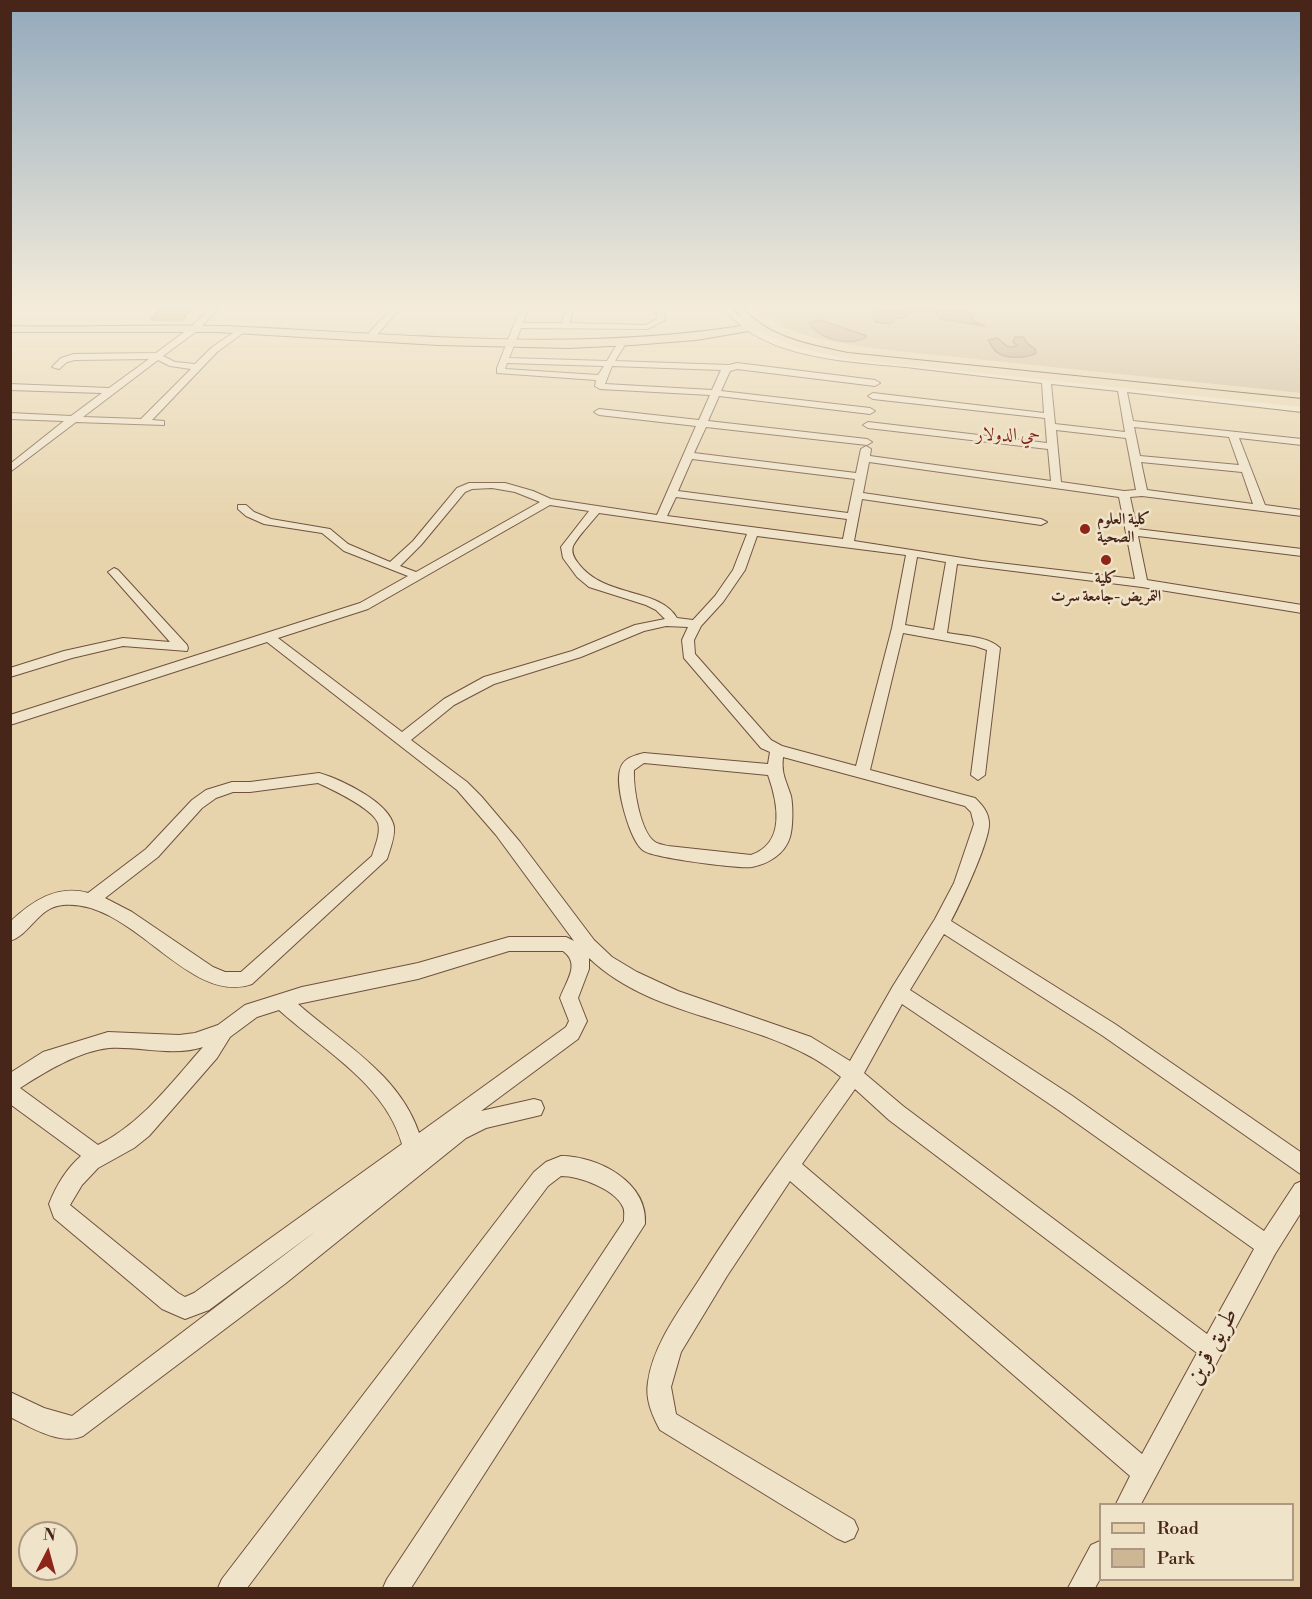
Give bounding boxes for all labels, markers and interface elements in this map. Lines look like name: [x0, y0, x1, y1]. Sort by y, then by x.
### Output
district label: حي الدولار: [976, 425, 1040, 447]
place label: كلية العلوم الصحية: [1097, 510, 1151, 548]
marker: كلية العلوم الصحية: [1078, 522, 1092, 536]
marker: كلية التمريض-جامعة سرت: [1099, 553, 1113, 567]
place label: كلية التمريض-جامعة سرت: [1051, 569, 1161, 607]
street label: طريق قرين: [1181, 1304, 1245, 1390]
legend: [1099, 1503, 1294, 1581]
text: Road: [1157, 1517, 1199, 1540]
north arrow: [18, 1521, 78, 1581]
text: N: [42, 1524, 57, 1546]
text: Park: [1157, 1547, 1194, 1570]

